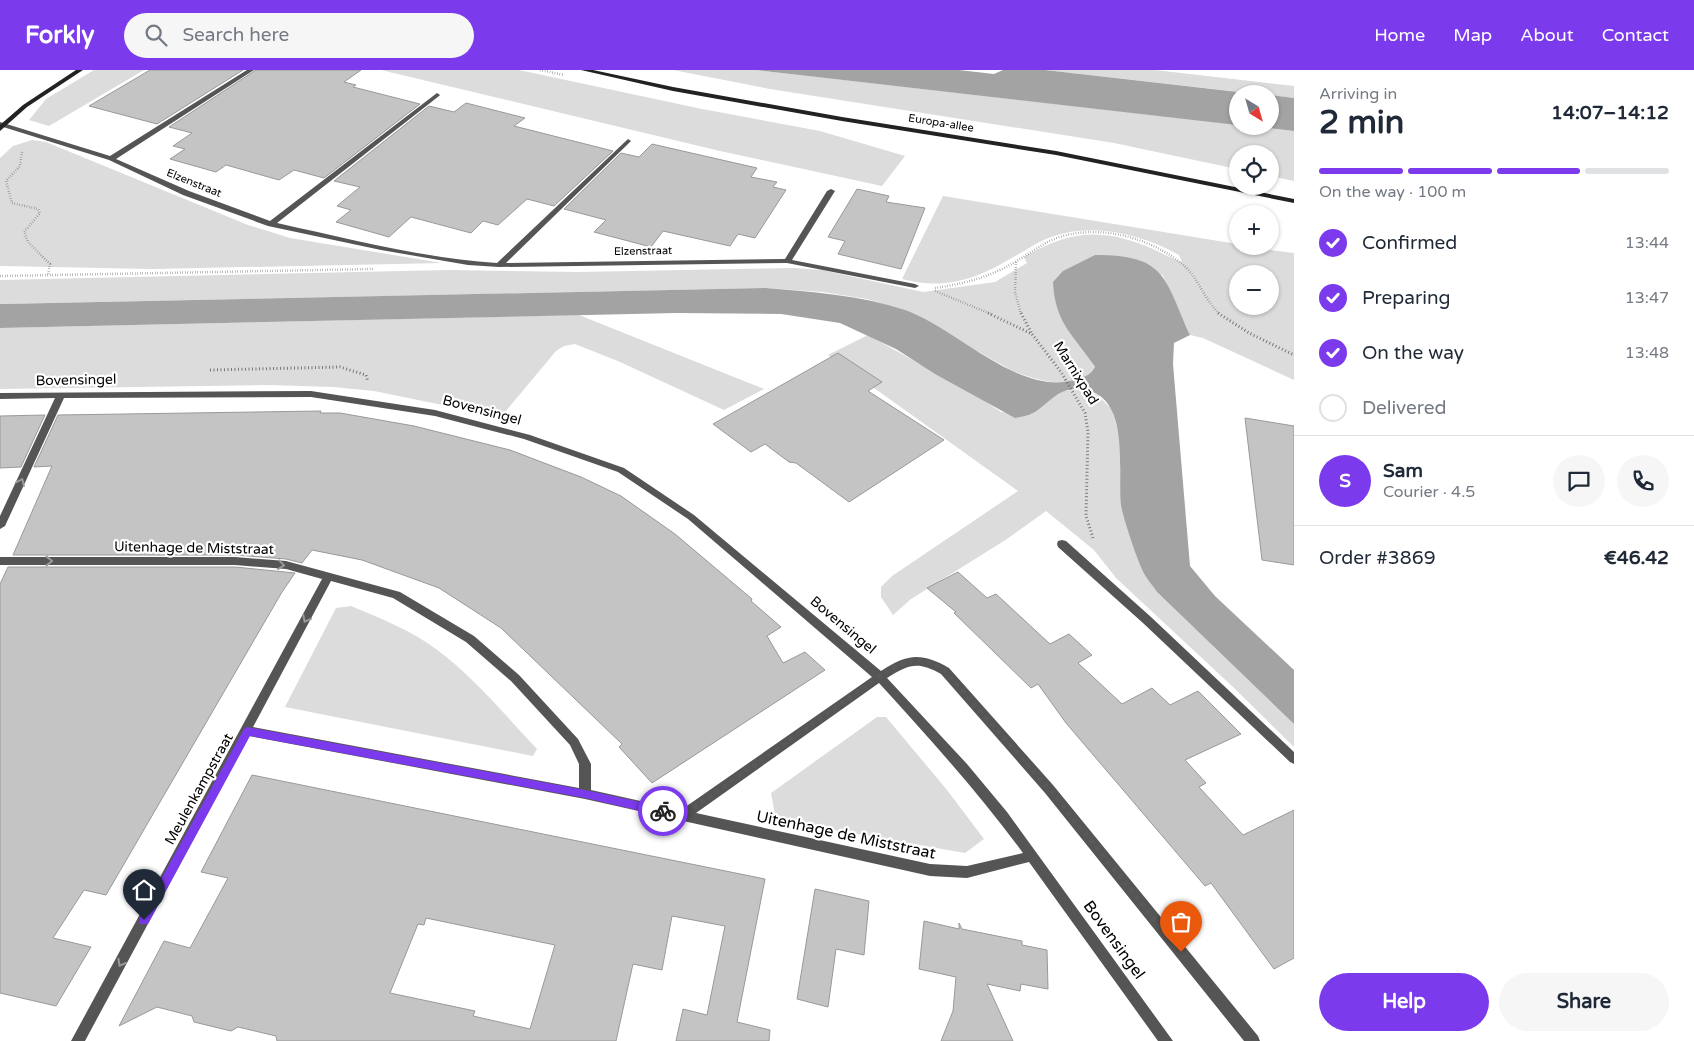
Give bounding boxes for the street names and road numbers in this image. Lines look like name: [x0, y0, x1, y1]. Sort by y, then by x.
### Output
street label: Europa-allee: [907, 111, 975, 135]
street label: Elzenstraat: [165, 166, 223, 200]
street label: Elzenstraat: [614, 244, 672, 258]
street label: Marnixpad: [1050, 338, 1102, 408]
street label: Bovensingel: [35, 371, 117, 389]
street label: Bovensingel: [441, 391, 523, 429]
street label: Uitenhage de Miststraat: [114, 538, 275, 558]
street label: Bovensingel: [807, 593, 879, 657]
street label: Meulenkampstraat: [161, 730, 237, 848]
street label: Uitenhage de Miststraat: [755, 806, 937, 864]
street label: Bovensingel: [1079, 897, 1149, 983]

